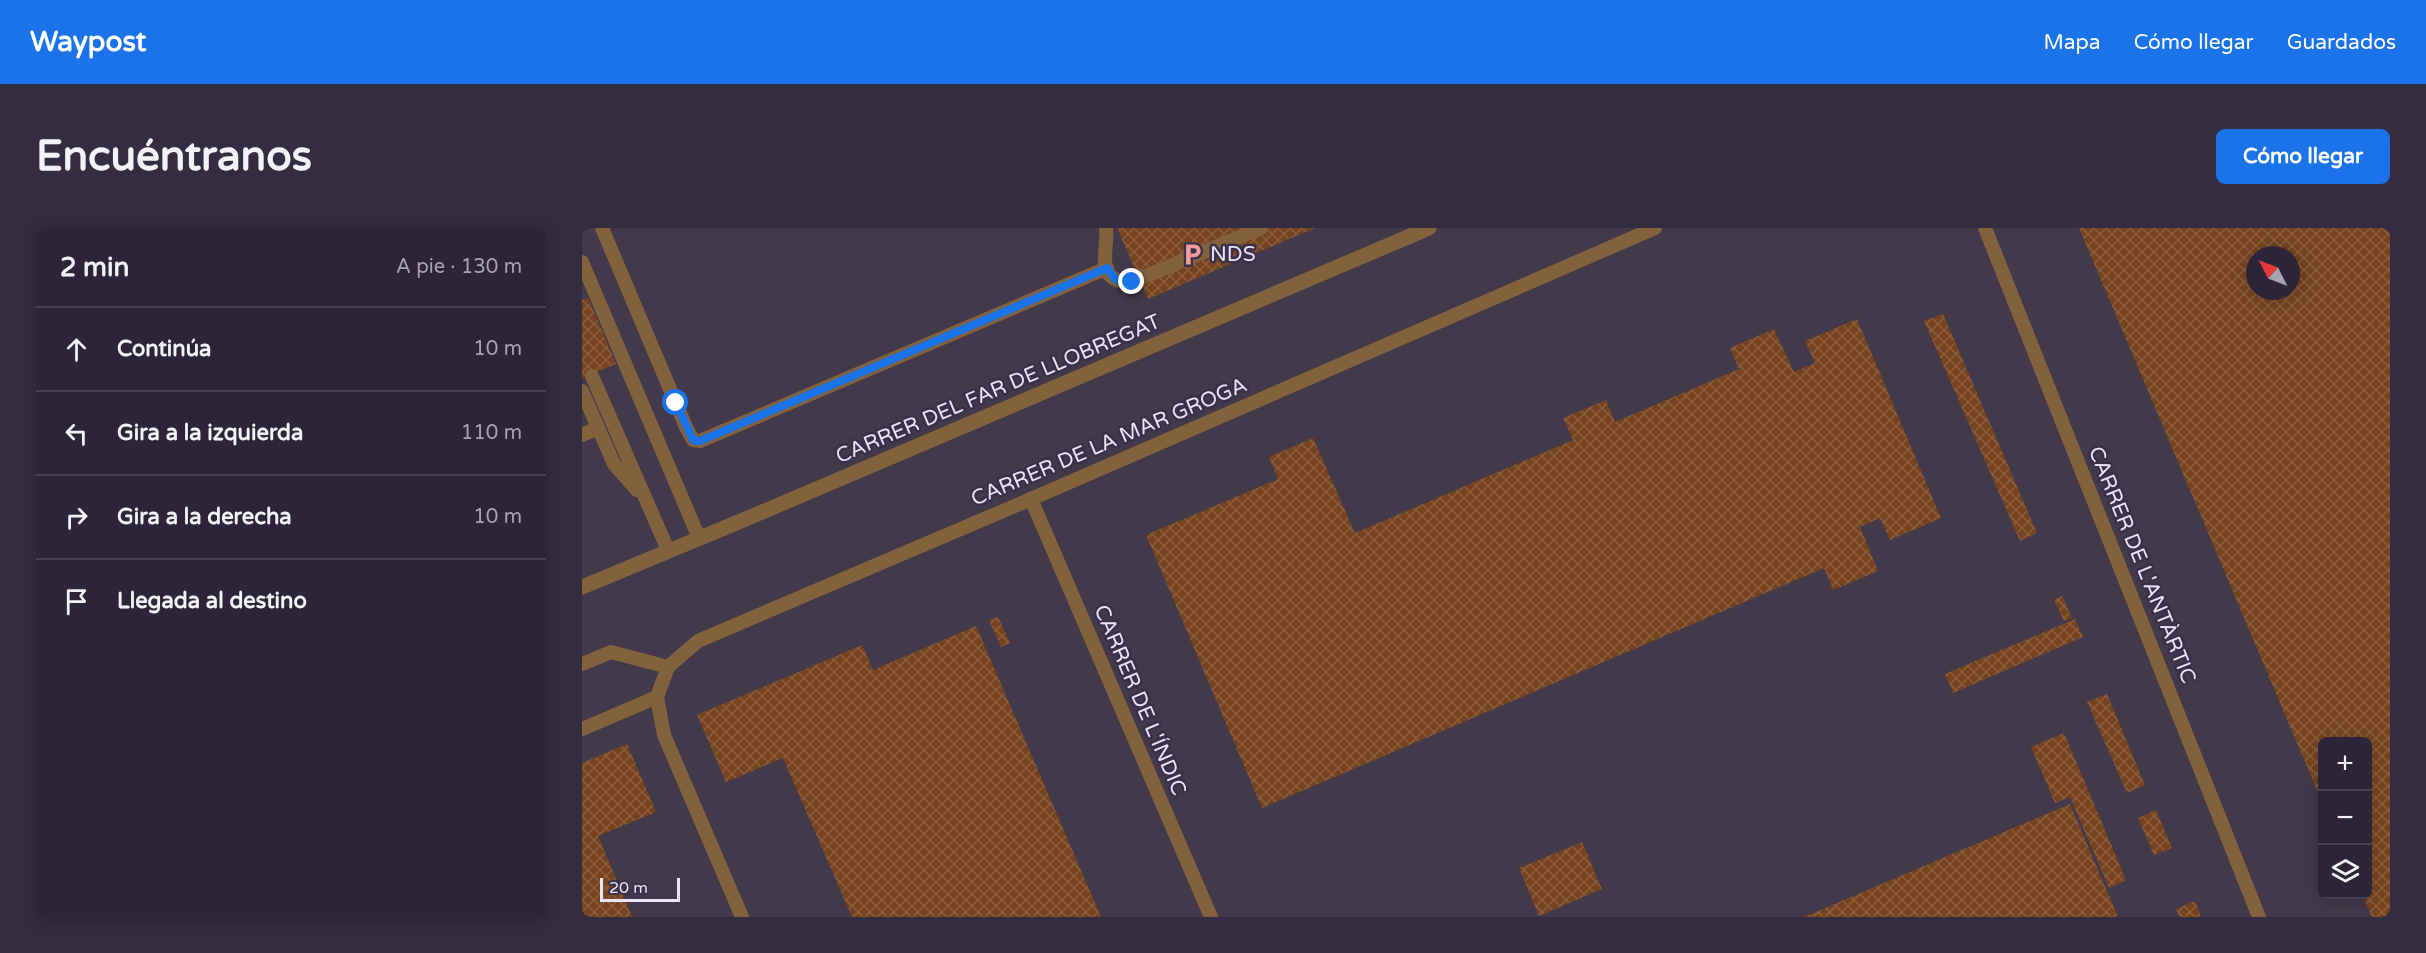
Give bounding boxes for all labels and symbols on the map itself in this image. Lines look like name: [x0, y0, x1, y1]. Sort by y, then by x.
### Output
parking icon: NDS: [1179, 241, 1205, 267]
place label: NDS: [1210, 242, 1256, 267]
north arrow: [2246, 246, 2300, 300]
route end: [1118, 268, 1144, 294]
street label: CARRER DEL FAR DE LLOBREGAT: [832, 309, 1164, 469]
street label: CARRER DE LA MAR GROGA: [967, 372, 1251, 512]
route start: [662, 389, 688, 415]
street label: CARRER DE L'ANTÀRTIC: [2083, 443, 2201, 687]
street label: CARRER DE L'ÍNDIC: [1089, 601, 1191, 799]
scale bar: [600, 875, 680, 902]

